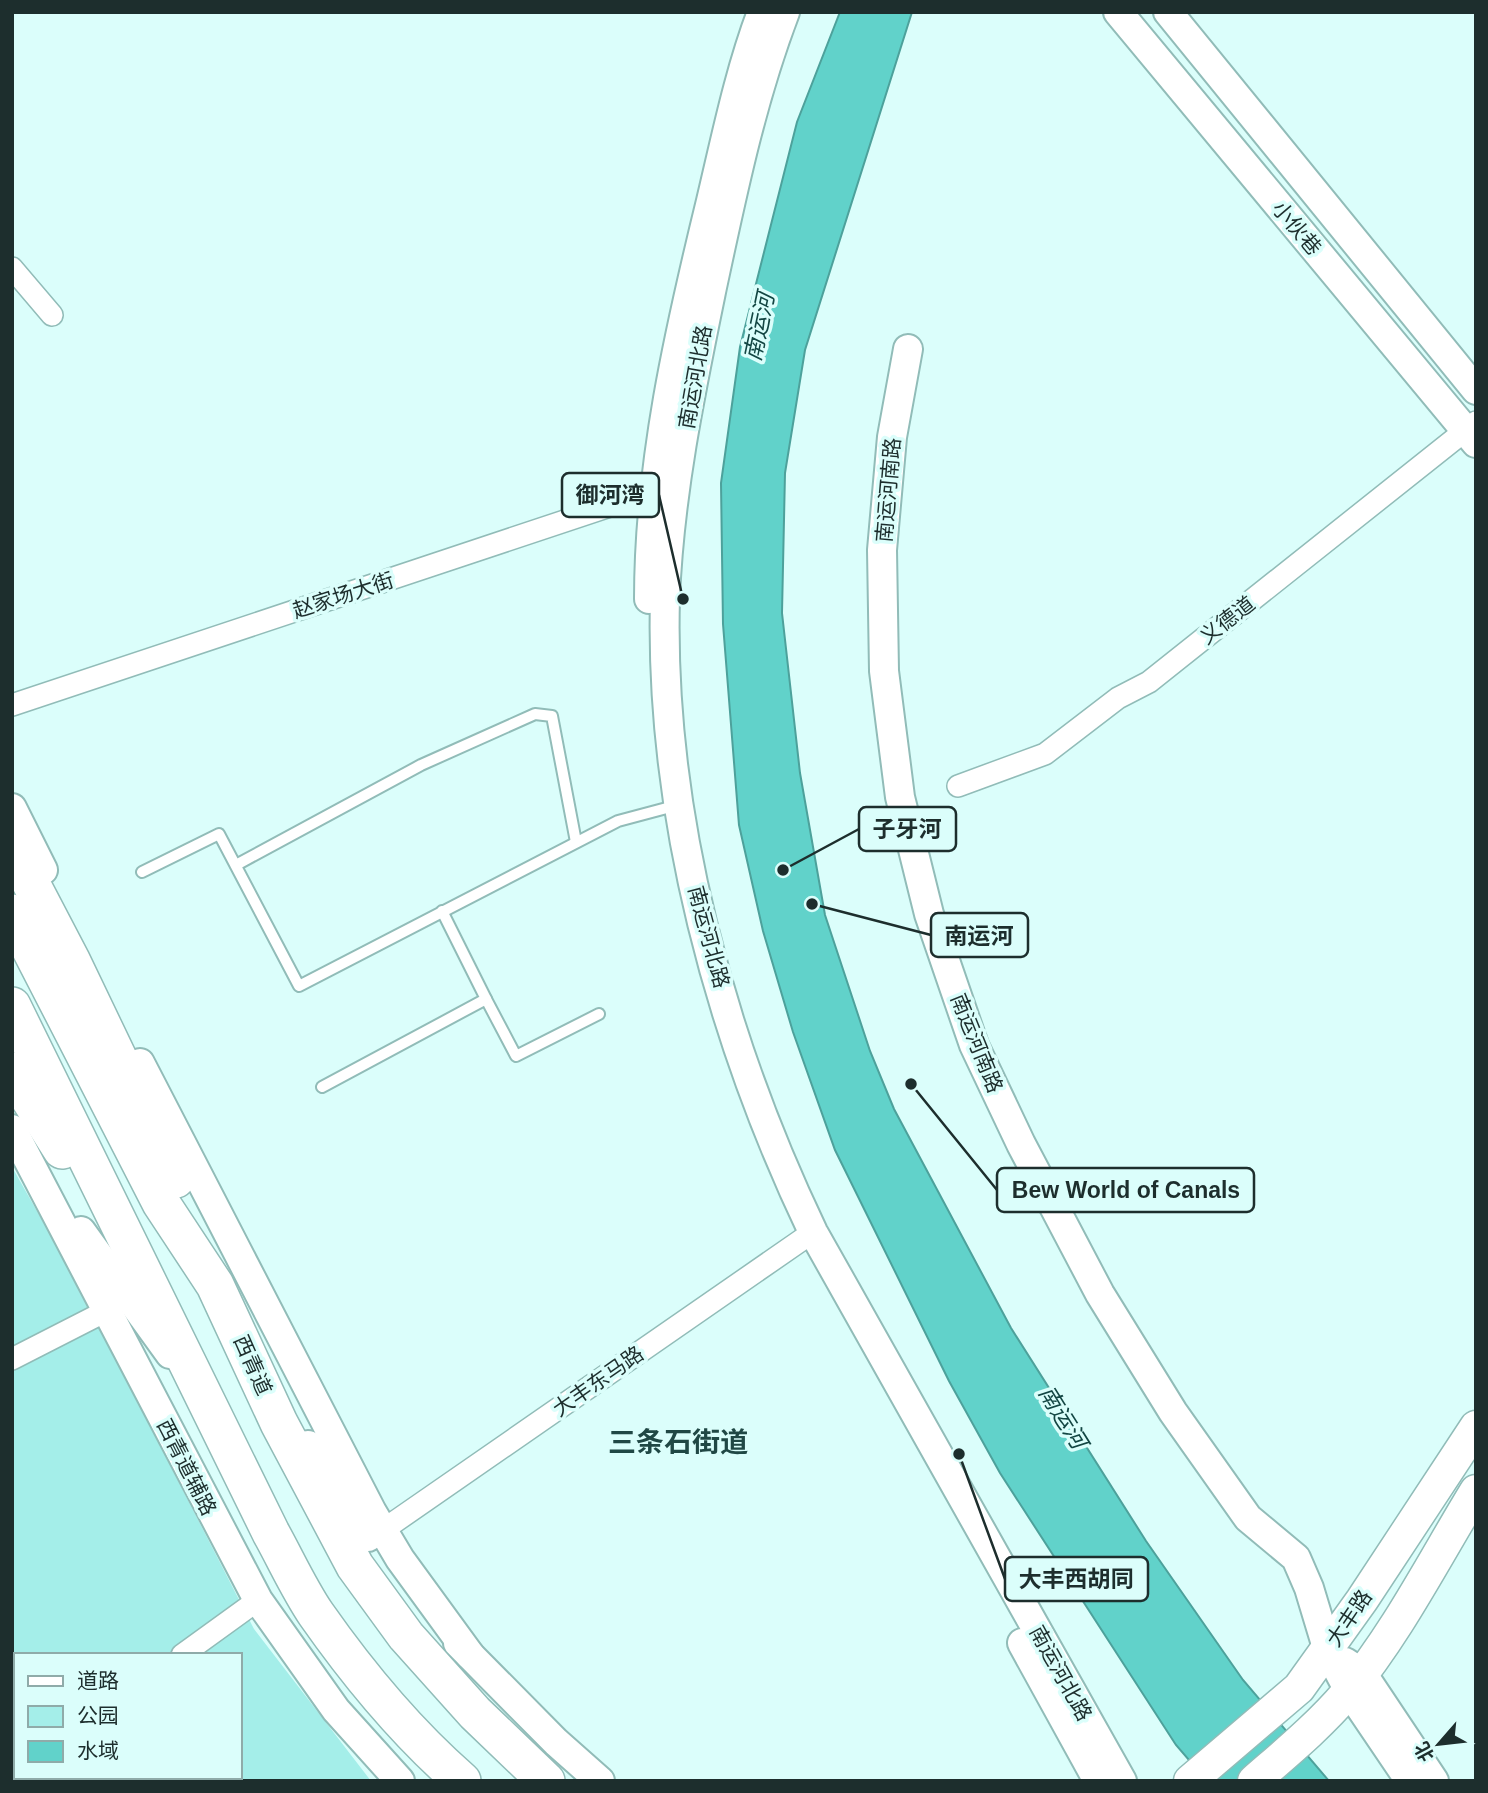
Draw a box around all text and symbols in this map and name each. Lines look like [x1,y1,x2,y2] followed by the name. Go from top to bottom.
[1268,196,1326,260] street label: 小伙巷
[739,287,780,363] water label: 南运河
[675,323,715,431] street label: 南运河北路
[872,437,904,543] street label: 南运河南路
[562,473,659,517] callout: 御河湾
[576,482,645,508] text: 御河湾
[290,568,396,622] street label: 赵家场大街
[1195,592,1259,648] street label: 义德道
[859,807,956,851] callout: 子牙河
[873,816,942,842] text: 子牙河
[684,883,734,991] street label: 南运河北路
[931,913,1028,957] callout: 南运河
[945,923,1014,949] text: 南运河
[947,990,1007,1096] street label: 南运河南路
[997,1168,1254,1212] callout: Bew World of Canals
[1012,1177,1240,1203] text: Bew World of Canals
[230,1332,276,1398] street label: 西青道
[548,1341,648,1421] street label: 大丰东马路
[1034,1381,1094,1457] water label: 南运河
[153,1415,221,1519] street label: 西青道辅路
[608,1427,748,1458] district label: 三条石街道
[1005,1557,1148,1601] callout: 大丰西胡同
[1019,1566,1134,1592] text: 大丰西胡同
[1322,1585,1376,1651] street label: 大丰路
[1025,1622,1097,1724] street label: 南运河北路
[14,1653,242,1779] legend
[77,1669,119,1692] text: 道路
[77,1704,119,1727] text: 公园
[1404,1709,1474,1779] north arrow
[1411,1738,1438,1765] text: 北
[77,1739,119,1762] text: 水域

